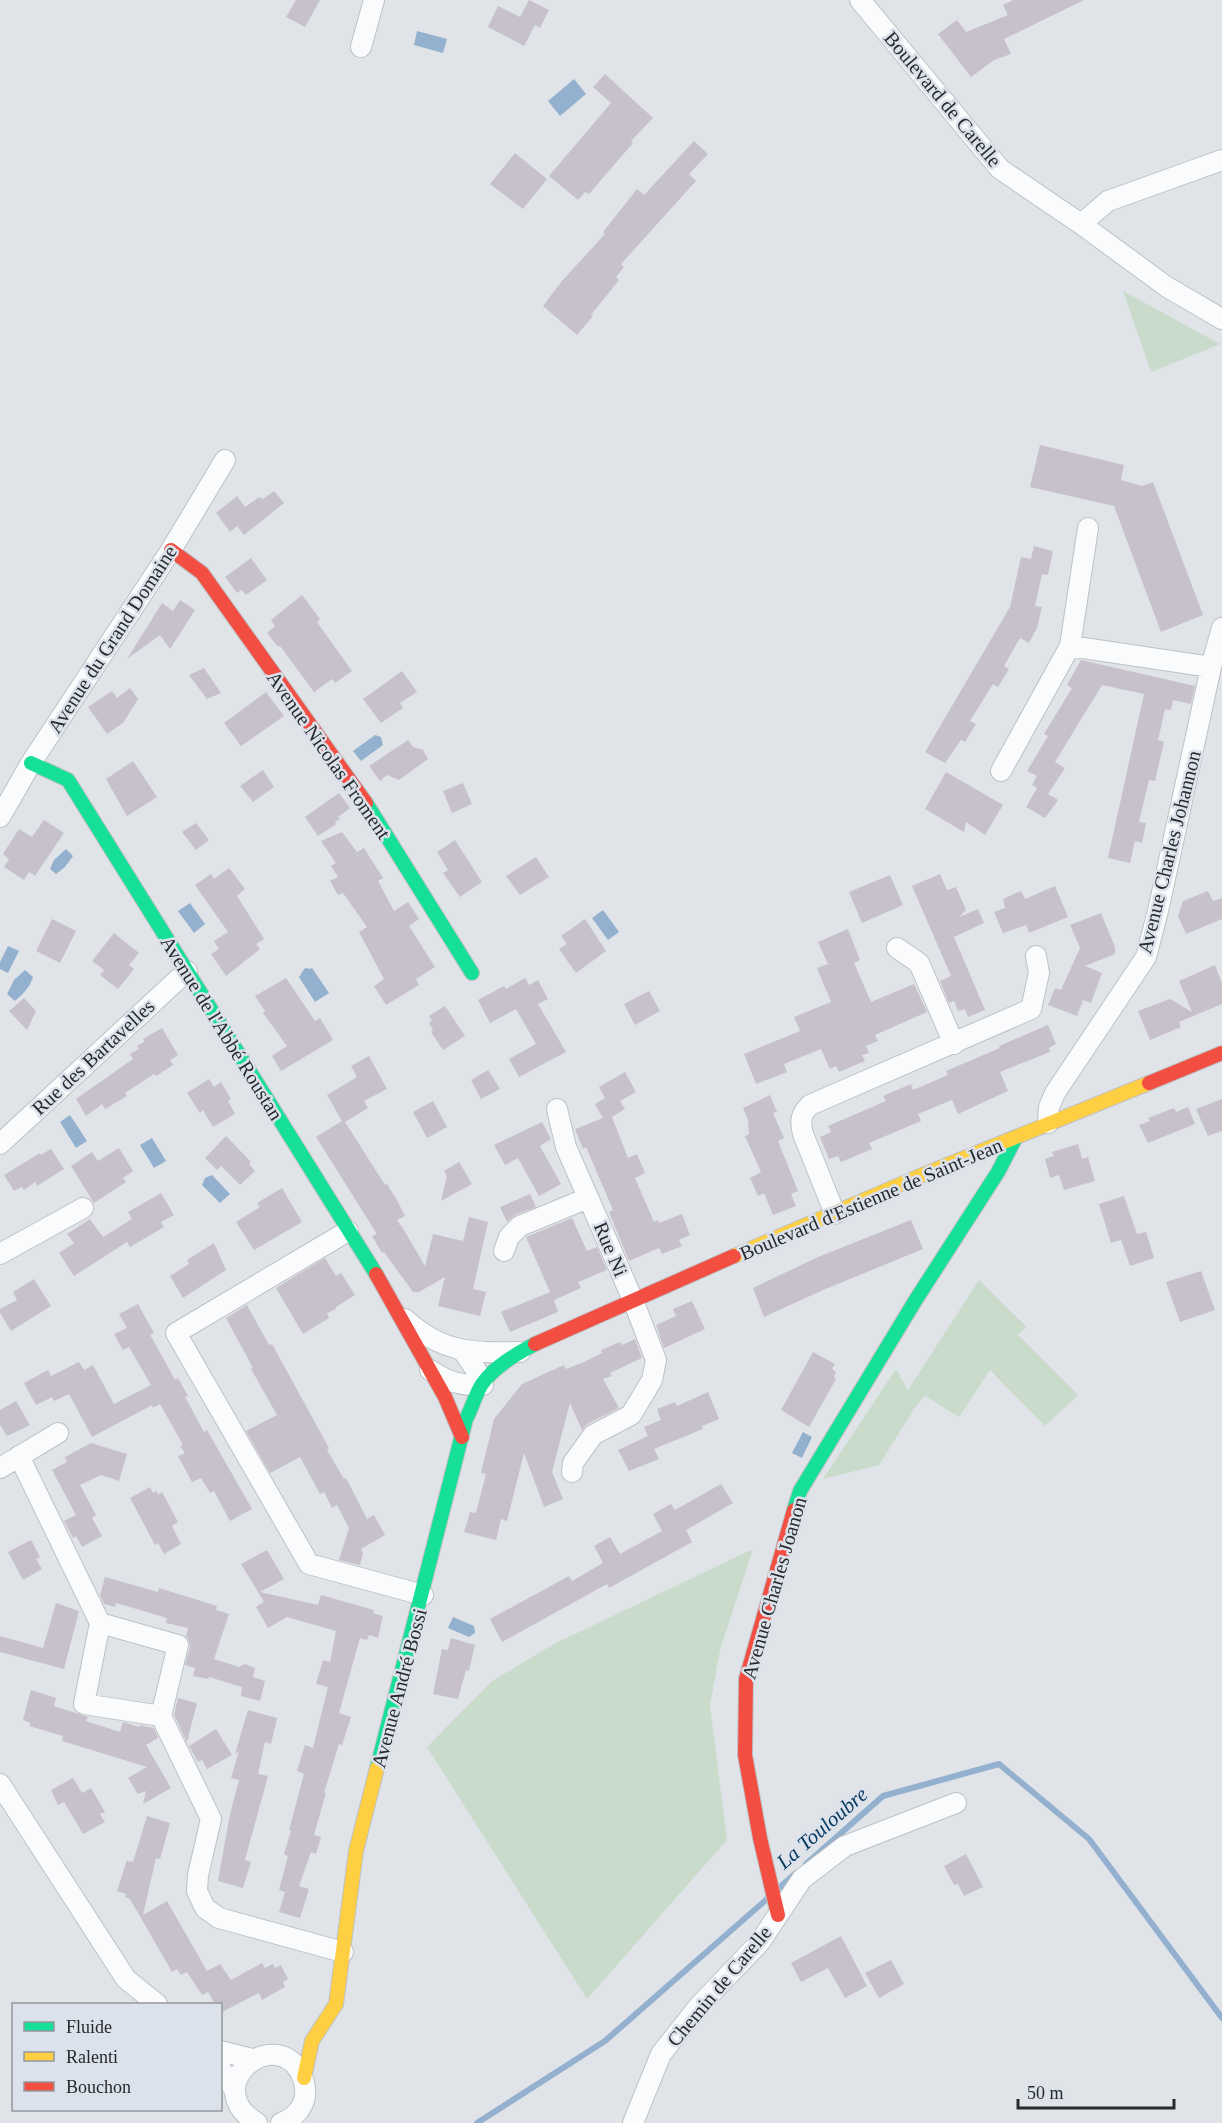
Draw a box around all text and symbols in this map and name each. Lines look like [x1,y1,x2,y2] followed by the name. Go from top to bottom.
[880,27,1006,171] street label: Boulevard de Carelle
[43,541,181,737] street label: Avenue du Grand Domaine
[263,667,395,843] street label: Avenue Nicolas Froment
[1133,748,1205,956] street label: Avenue Charles Johannon
[156,932,288,1124] street label: Avenue de l'Abbé Roustan
[27,995,159,1119] street label: Rue des Bartavelles
[736,1134,1006,1264] street label: Boulevard d'Estienne de Saint-Jean
[590,1218,632,1280] street label: Rue Ni
[737,1494,811,1682] street label: Avenue Charles Joanon
[367,1605,431,1770] street label: Avenue André Bossi
[771,1782,872,1875] water label: La Touloubre
[662,1921,776,2051] street label: Chemin de Carelle
[12,2003,222,2111] legend
[66,2017,112,2037] text: Fluide
[66,2047,118,2067] text: Ralenti
[1018,2072,1174,2110] scale bar
[66,2077,131,2097] text: Bouchon
[1027,2083,1064,2103] text: 50 m

